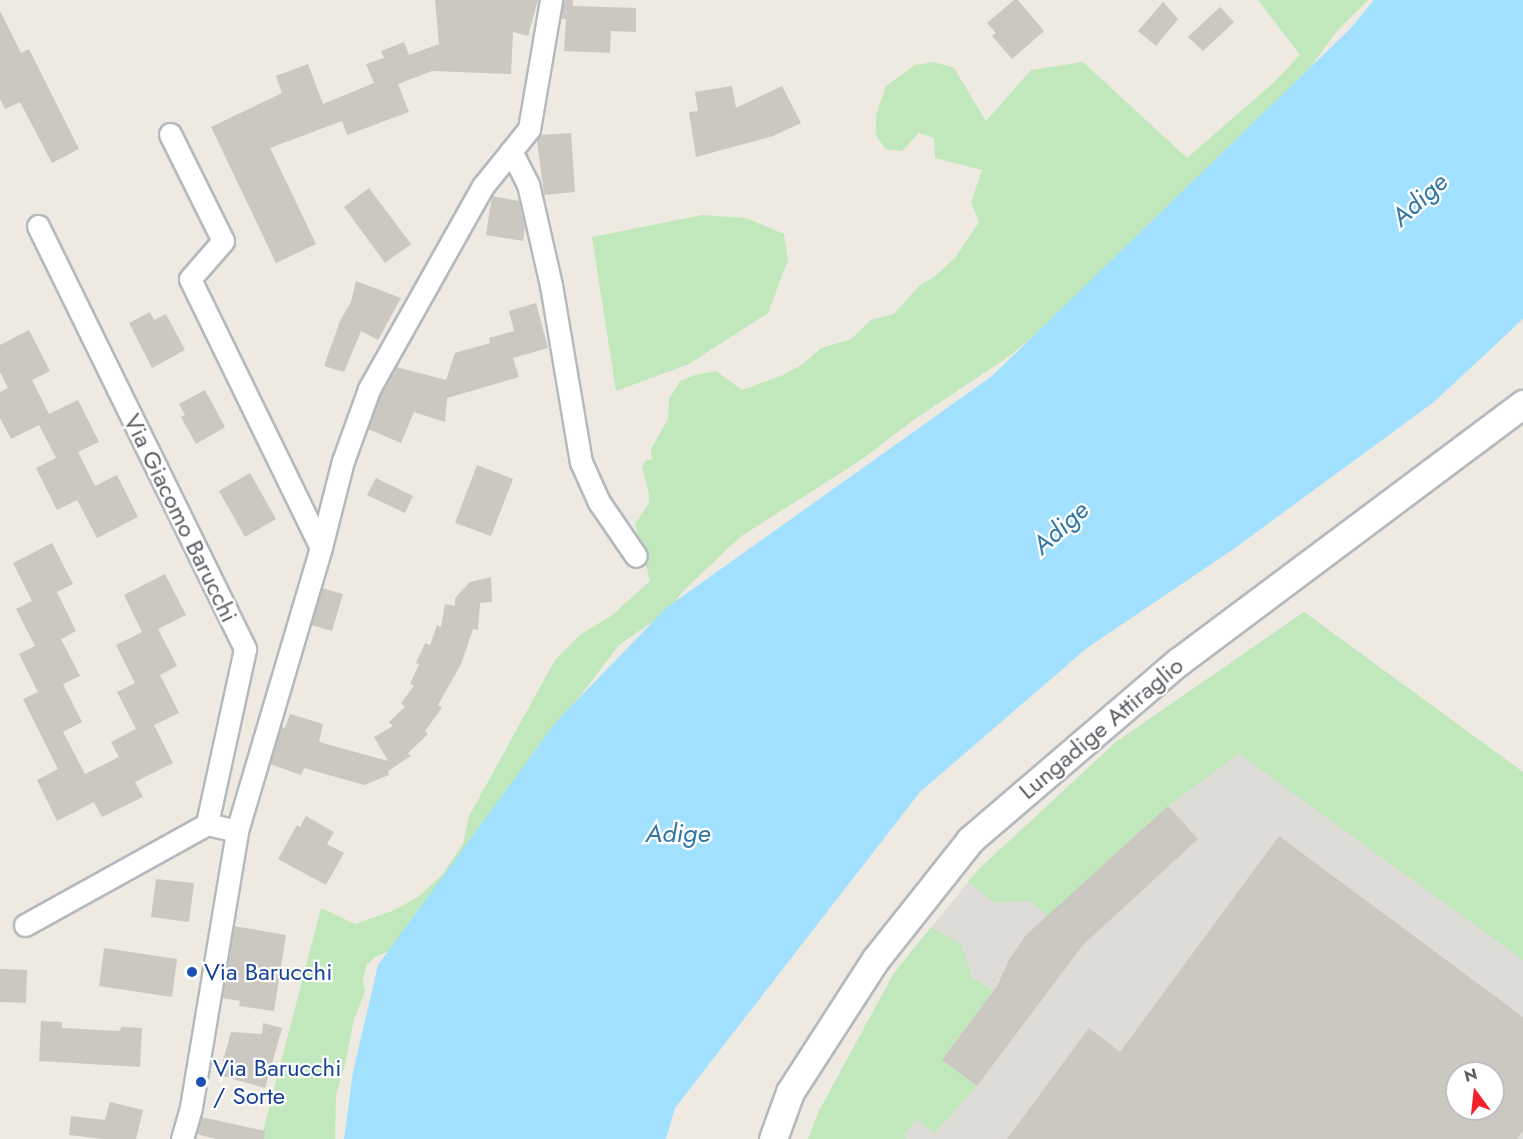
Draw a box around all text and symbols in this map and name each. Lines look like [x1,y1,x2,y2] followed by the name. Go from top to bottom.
[1385,167,1455,233] water label: Adige
[118,409,244,627] street label: Via Giacomo Barucchi
[1026,495,1096,561] water label: Adige
[1013,651,1189,805] street label: Lungadige Attiraglio
[646,818,710,850] water label: Adige
[204,958,332,986] place label: Via Barucchi
[185,965,199,979] marker: Via Barucchi
[213,1054,341,1110] place label: Via Barucchi / Sorte
[1445,1061,1505,1121] north arrow
[1462,1062,1480,1088] text: N
[194,1075,208,1089] marker: Via Barucchi / Sorte

